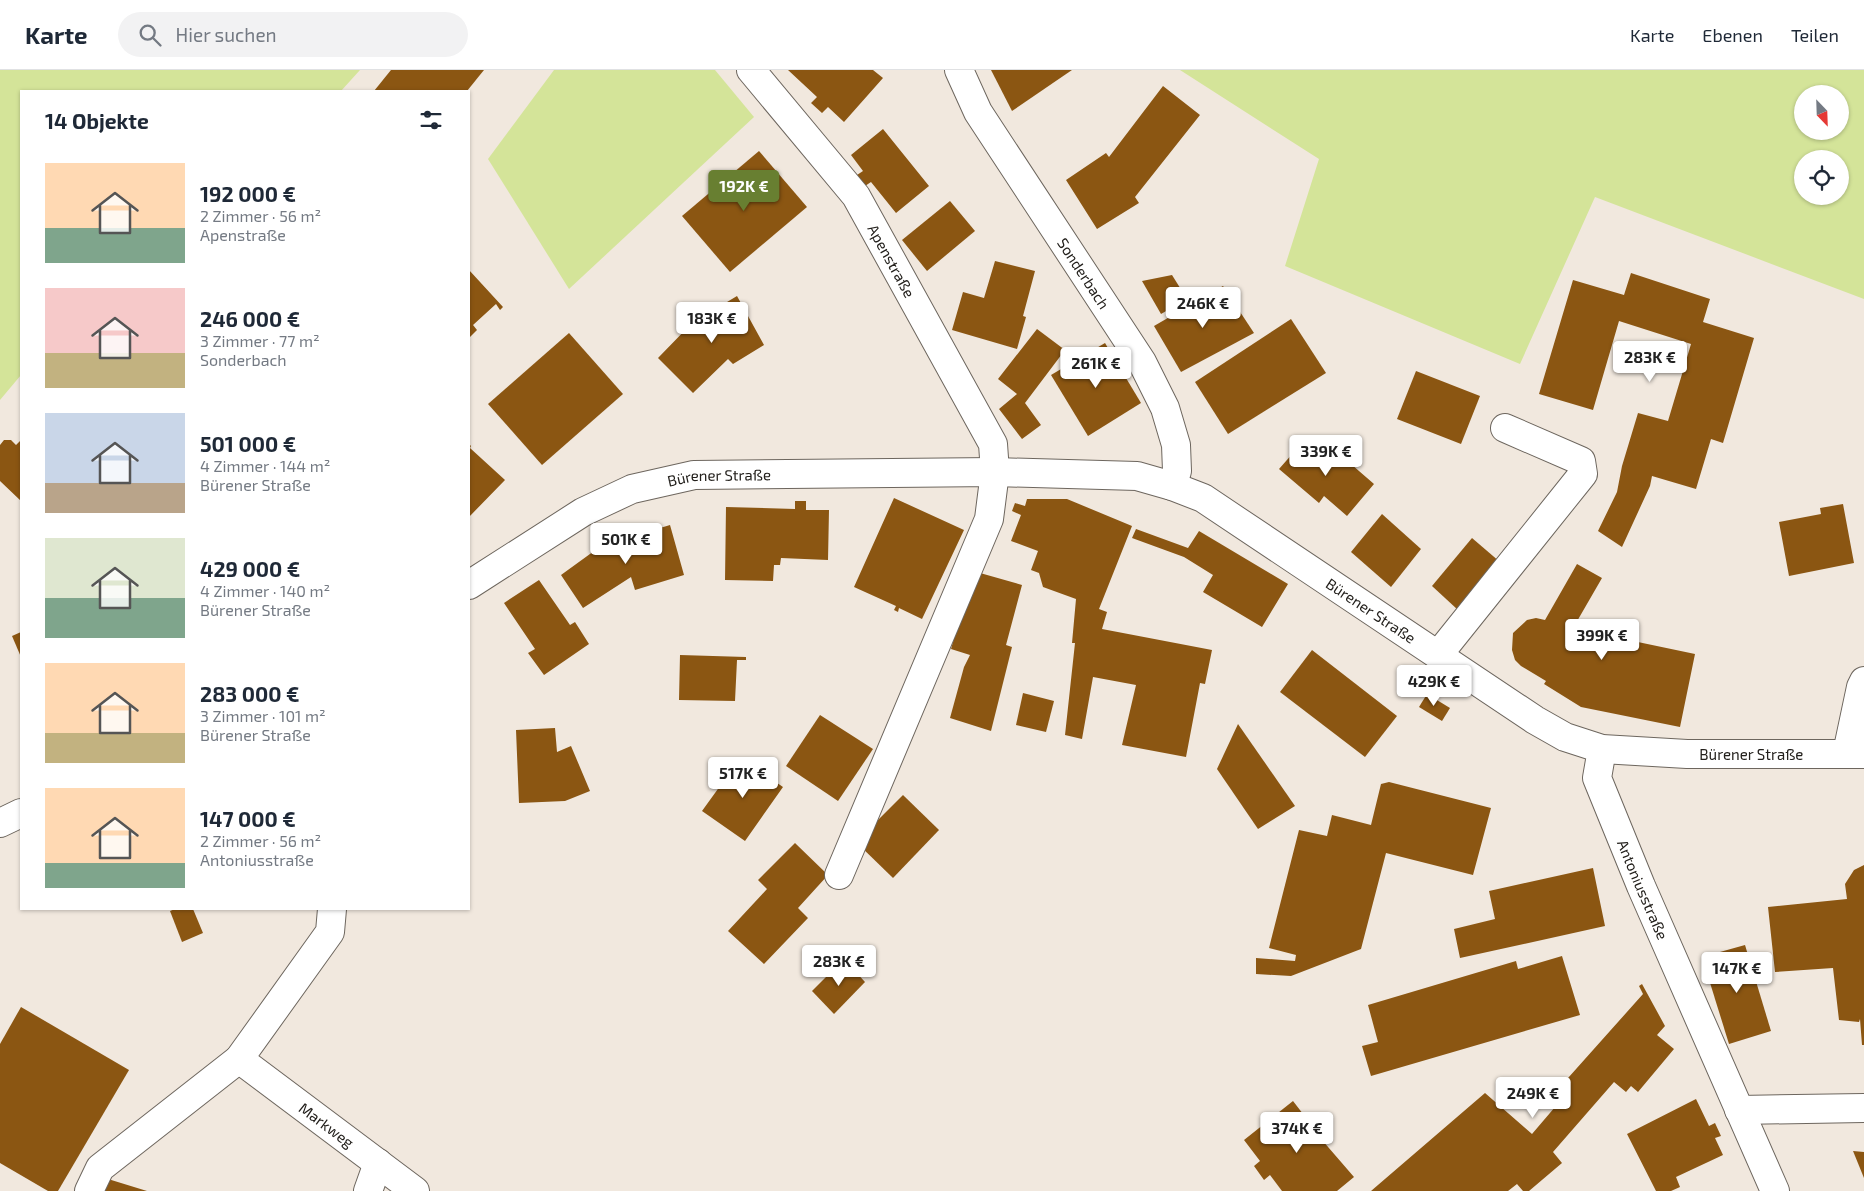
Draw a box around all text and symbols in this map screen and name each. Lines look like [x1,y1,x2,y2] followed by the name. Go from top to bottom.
[118,12,468,57] search box
[25,20,88,49] text: Karte
[136,21,164,49] icon: search
[176,23,277,46] text: Hier suchen
[1630,24,1674,46] text: Karte
[1702,24,1763,46] text: Ebenen
[1791,24,1839,46] text: Teilen
[1794,85,1849,140] north arrow
[1794,85,1849,205] map controls
[417,106,445,134] icon: filters
[45,108,149,133] text: 14 Objekte
[1794,150,1849,205] button: locate
[703,170,785,212] pin: 192K €
[719,176,769,195] text: 192K €
[200,181,296,206] text: 192 000 €
[85,183,145,243] icon: home
[200,206,321,225] text: 2 Zimmer · 56 m²
[864,221,919,300] street label: Apenstraße
[200,225,286,244] text: Apenstraße
[1054,234,1114,312] street label: Sonderbach
[1162,286,1244,329] pin: 246K €
[1177,293,1229,312] text: 246K €
[671,302,753,344] pin: 183K €
[200,306,300,331] text: 246 000 €
[85,308,145,368] icon: home
[687,308,737,327] text: 183K €
[200,331,320,350] text: 3 Zimmer · 77 m²
[1609,340,1691,383] pin: 283K €
[1055,346,1137,389] pin: 261K €
[1624,347,1676,366] text: 283K €
[200,350,287,369] text: Sonderbach
[1071,353,1121,372] text: 261K €
[200,431,296,456] text: 501 000 €
[85,433,145,493] icon: home
[1285,434,1367,477] pin: 339K €
[1300,441,1352,460] text: 339K €
[200,456,330,475] text: 4 Zimmer · 144 m²
[666,465,771,490] street label: Bürener Straße
[200,475,311,494] text: Bürener Straße
[585,522,667,565] pin: 501K €
[601,529,651,548] text: 501K €
[200,556,300,581] text: 429 000 €
[85,558,145,618] icon: home
[1323,574,1419,647] street label: Bürener Straße
[200,581,330,600] text: 4 Zimmer · 140 m²
[200,600,311,619] text: Bürener Straße
[1561,618,1643,661] pin: 399K €
[1576,625,1628,644] text: 399K €
[1393,664,1475,707] pin: 429K €
[1408,671,1460,690] text: 429K €
[200,681,300,706] text: 283 000 €
[85,683,145,743] icon: home
[200,706,326,725] text: 3 Zimmer · 101 m²
[200,725,311,744] text: Bürener Straße
[1699,745,1803,763] street label: Bürener Straße
[702,756,784,799] pin: 517K €
[719,763,767,782] text: 517K €
[200,806,296,831] text: 147 000 €
[85,808,145,868] icon: home
[200,831,321,850] text: 2 Zimmer · 56 m²
[1614,837,1672,942] street label: Antoniusstraße
[200,850,314,869] text: Antoniusstraße
[798,944,880,987] pin: 283K €
[813,951,865,970] text: 283K €
[1696,952,1778,994] pin: 147K €
[1712,958,1762,977] text: 147K €
[1492,1076,1574,1119] pin: 249K €
[1507,1083,1559,1102] text: 249K €
[296,1098,358,1152] street label: Markweg
[1256,1112,1338,1154] pin: 374K €
[1271,1118,1323,1137] text: 374K €

